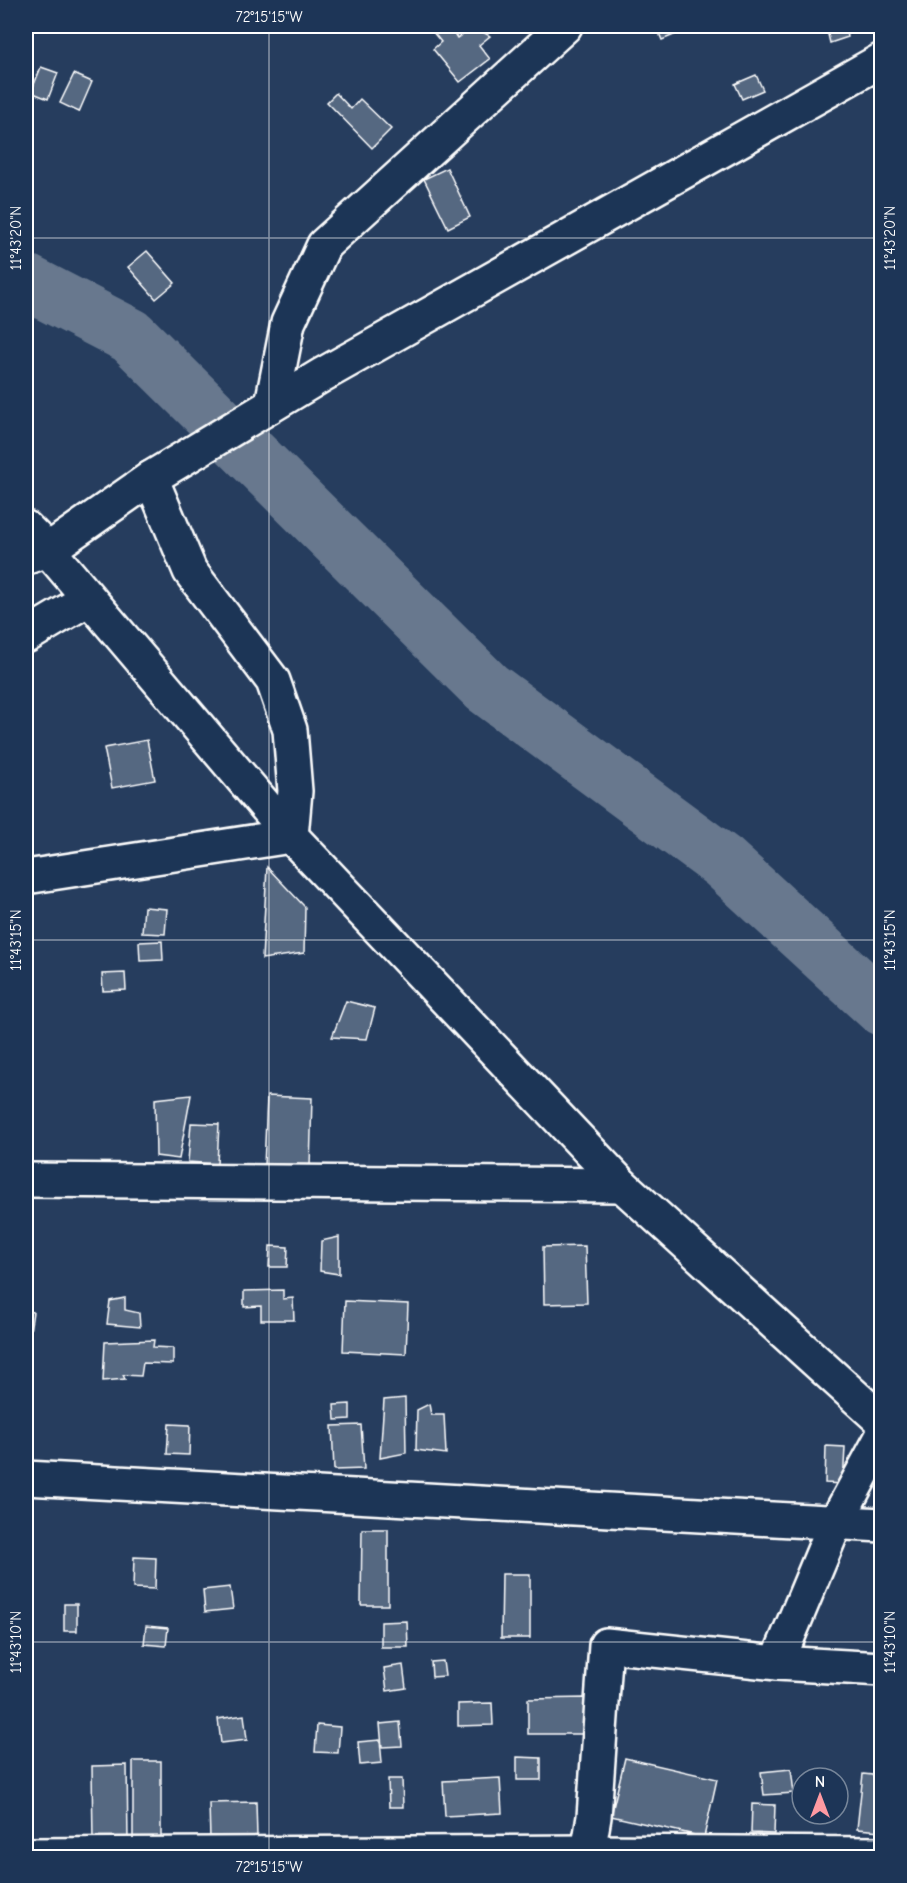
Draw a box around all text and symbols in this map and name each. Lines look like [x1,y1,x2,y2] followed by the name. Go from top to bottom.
[236,8,302,26] text: 72°15'15"W
[7,206,25,270] text: 11°43'20"N
[881,206,899,270] text: 11°43'20"N
[7,909,25,971] text: 11°43'15"N
[881,909,899,971] text: 11°43'15"N
[7,1611,25,1673] text: 11°43'10"N
[881,1611,899,1673] text: 11°43'10"N
[790,1766,850,1826] north arrow
[815,1773,825,1791] text: N
[236,1858,302,1876] text: 72°15'15"W

